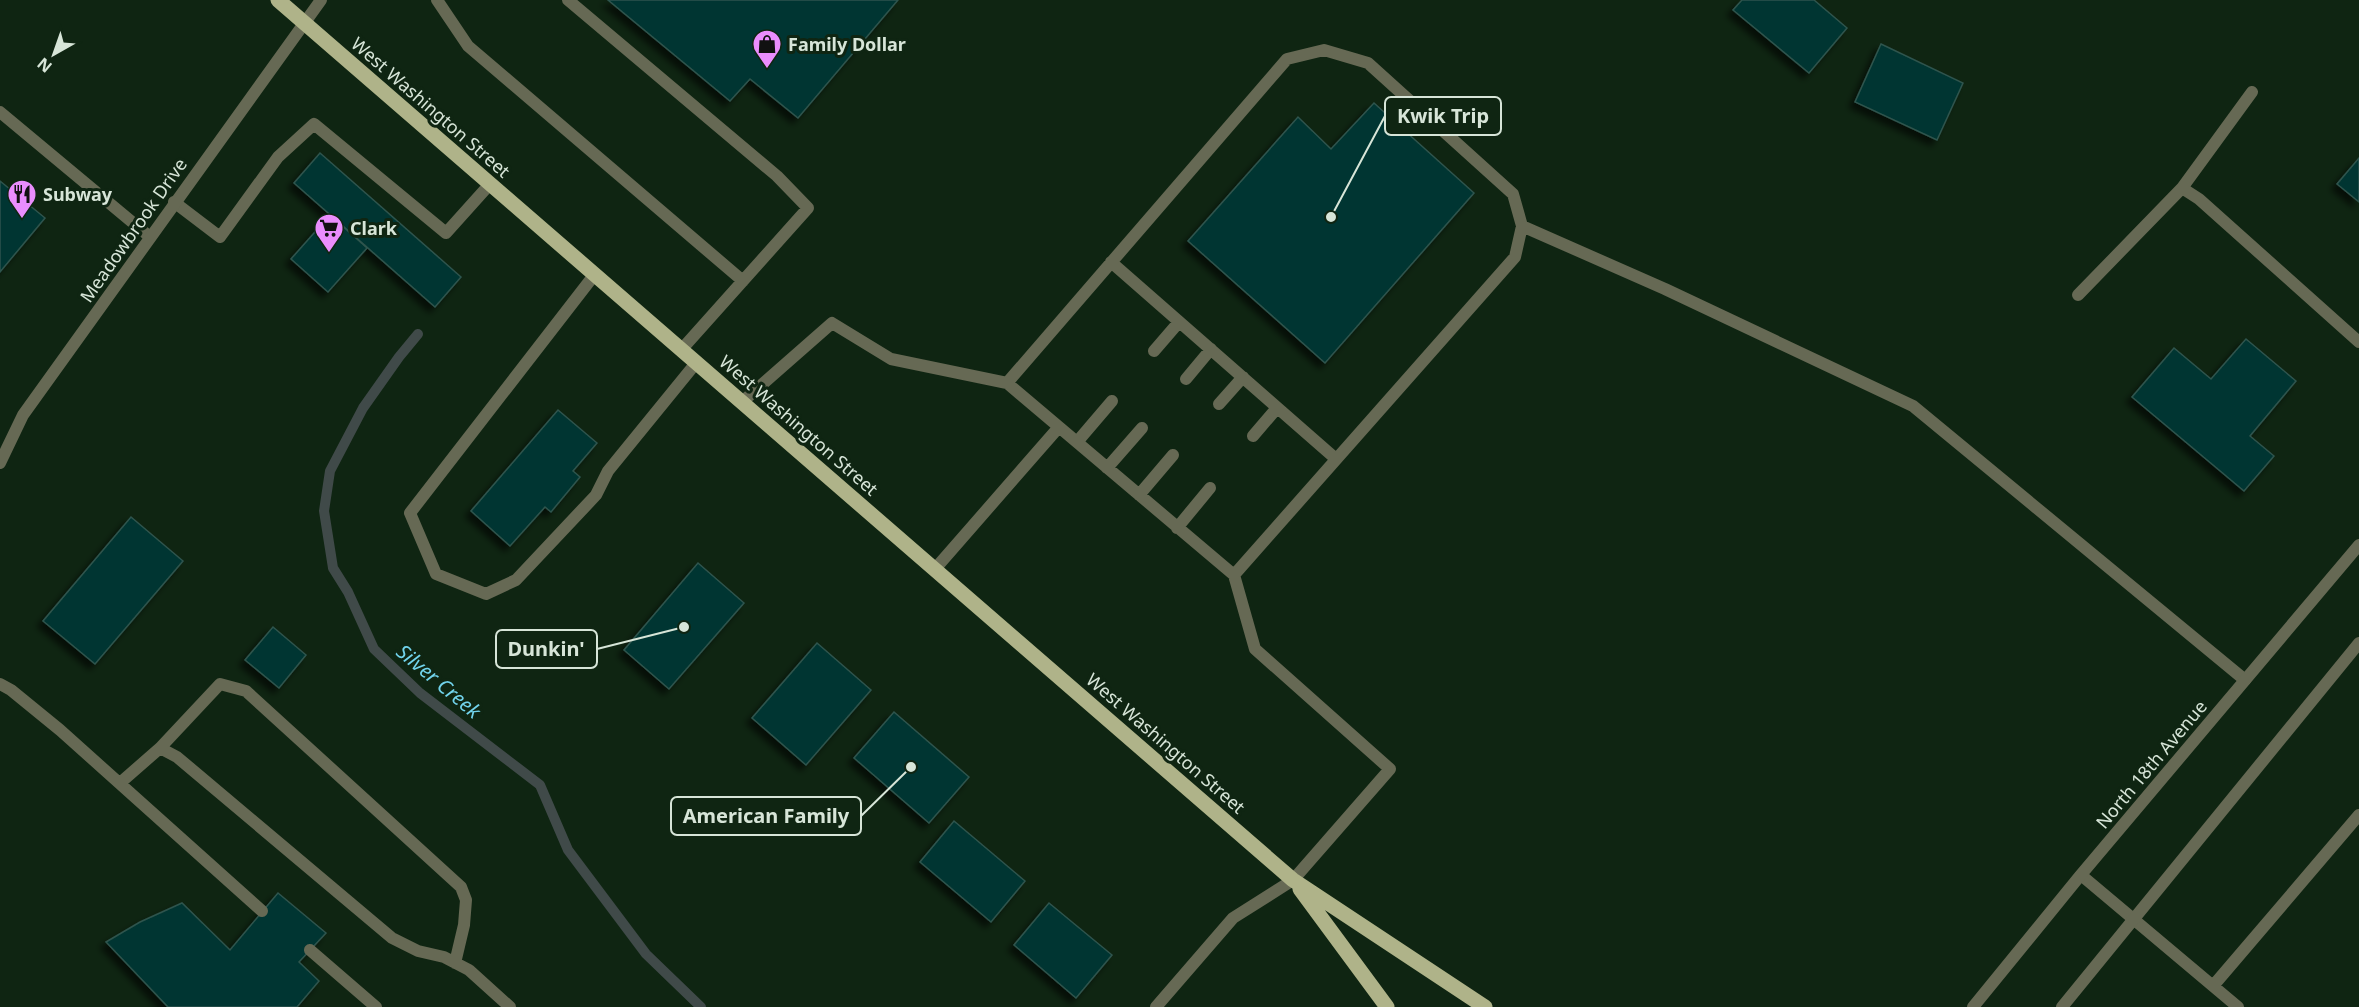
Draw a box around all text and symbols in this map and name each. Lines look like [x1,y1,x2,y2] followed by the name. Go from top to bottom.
[24,24,84,84] north arrow
[751,28,783,70] shop icon: Family Dollar
[347,31,516,183] street label: West Washington Street
[788,32,906,56] place label: Family Dollar
[32,53,56,78] text: N
[1385,97,1501,135] callout: Kwik Trip
[1397,102,1489,129] text: Kwik Trip
[74,153,192,307] street label: Meadowbrook Drive
[6,178,38,220] restaurant icon: Subway
[43,182,113,206] place label: Subway
[313,212,345,254] supermarket icon: Clark
[350,216,398,240] place label: Clark
[715,349,884,501] street label: West Washington Street
[496,630,597,668] callout: Dunkin'
[507,635,585,662] text: Dunkin'
[391,638,488,725] water label: Silver Creek
[1082,667,1251,819] street label: West Washington Street
[2090,695,2212,833] street label: North 18th Avenue
[671,797,861,835] callout: American Family
[683,802,850,829] text: American Family

